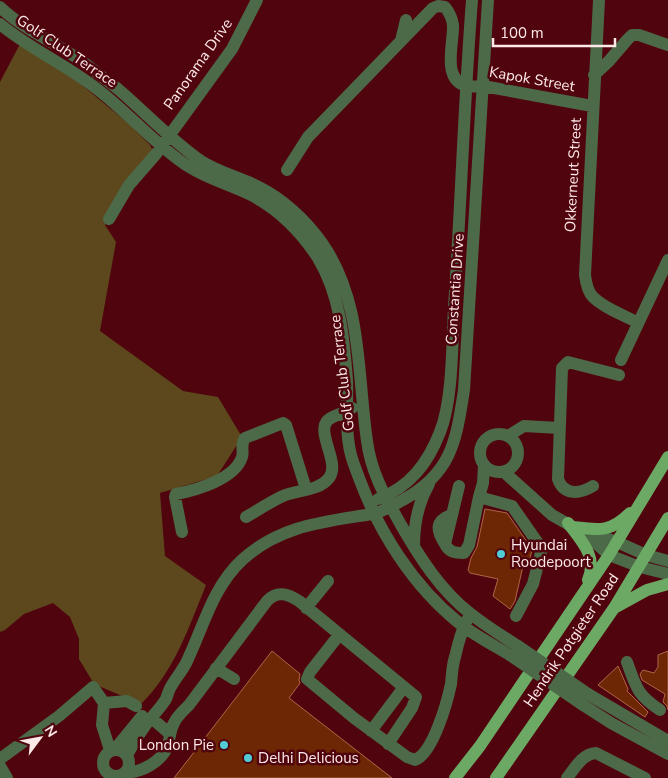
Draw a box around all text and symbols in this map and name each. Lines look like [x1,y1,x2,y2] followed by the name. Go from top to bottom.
[13,10,121,92] street label: Golf Club Terrace
[159,14,237,114] street label: Panorama Drive
[493,15,616,47] scale bar
[500,23,544,43] text: 100 m
[488,62,577,97] street label: Kapok Street
[560,117,586,233] street label: Okkerneut Street
[441,233,469,345] street label: Constantia Drive
[325,314,359,432] street label: Golf Club Terrace
[511,535,591,572] place label: Hyundai Roodepoort
[495,548,507,560] marker: Hyundai Roodepoort
[519,569,623,711] street label: Hendrik Potgieter Road
[15,713,65,763] north arrow
[40,722,61,741] text: N
[139,735,214,755] place label: London Pie
[218,739,230,751] marker: London Pie
[258,748,359,768] place label: Delhi Delicious
[242,752,254,764] marker: Delhi Delicious

